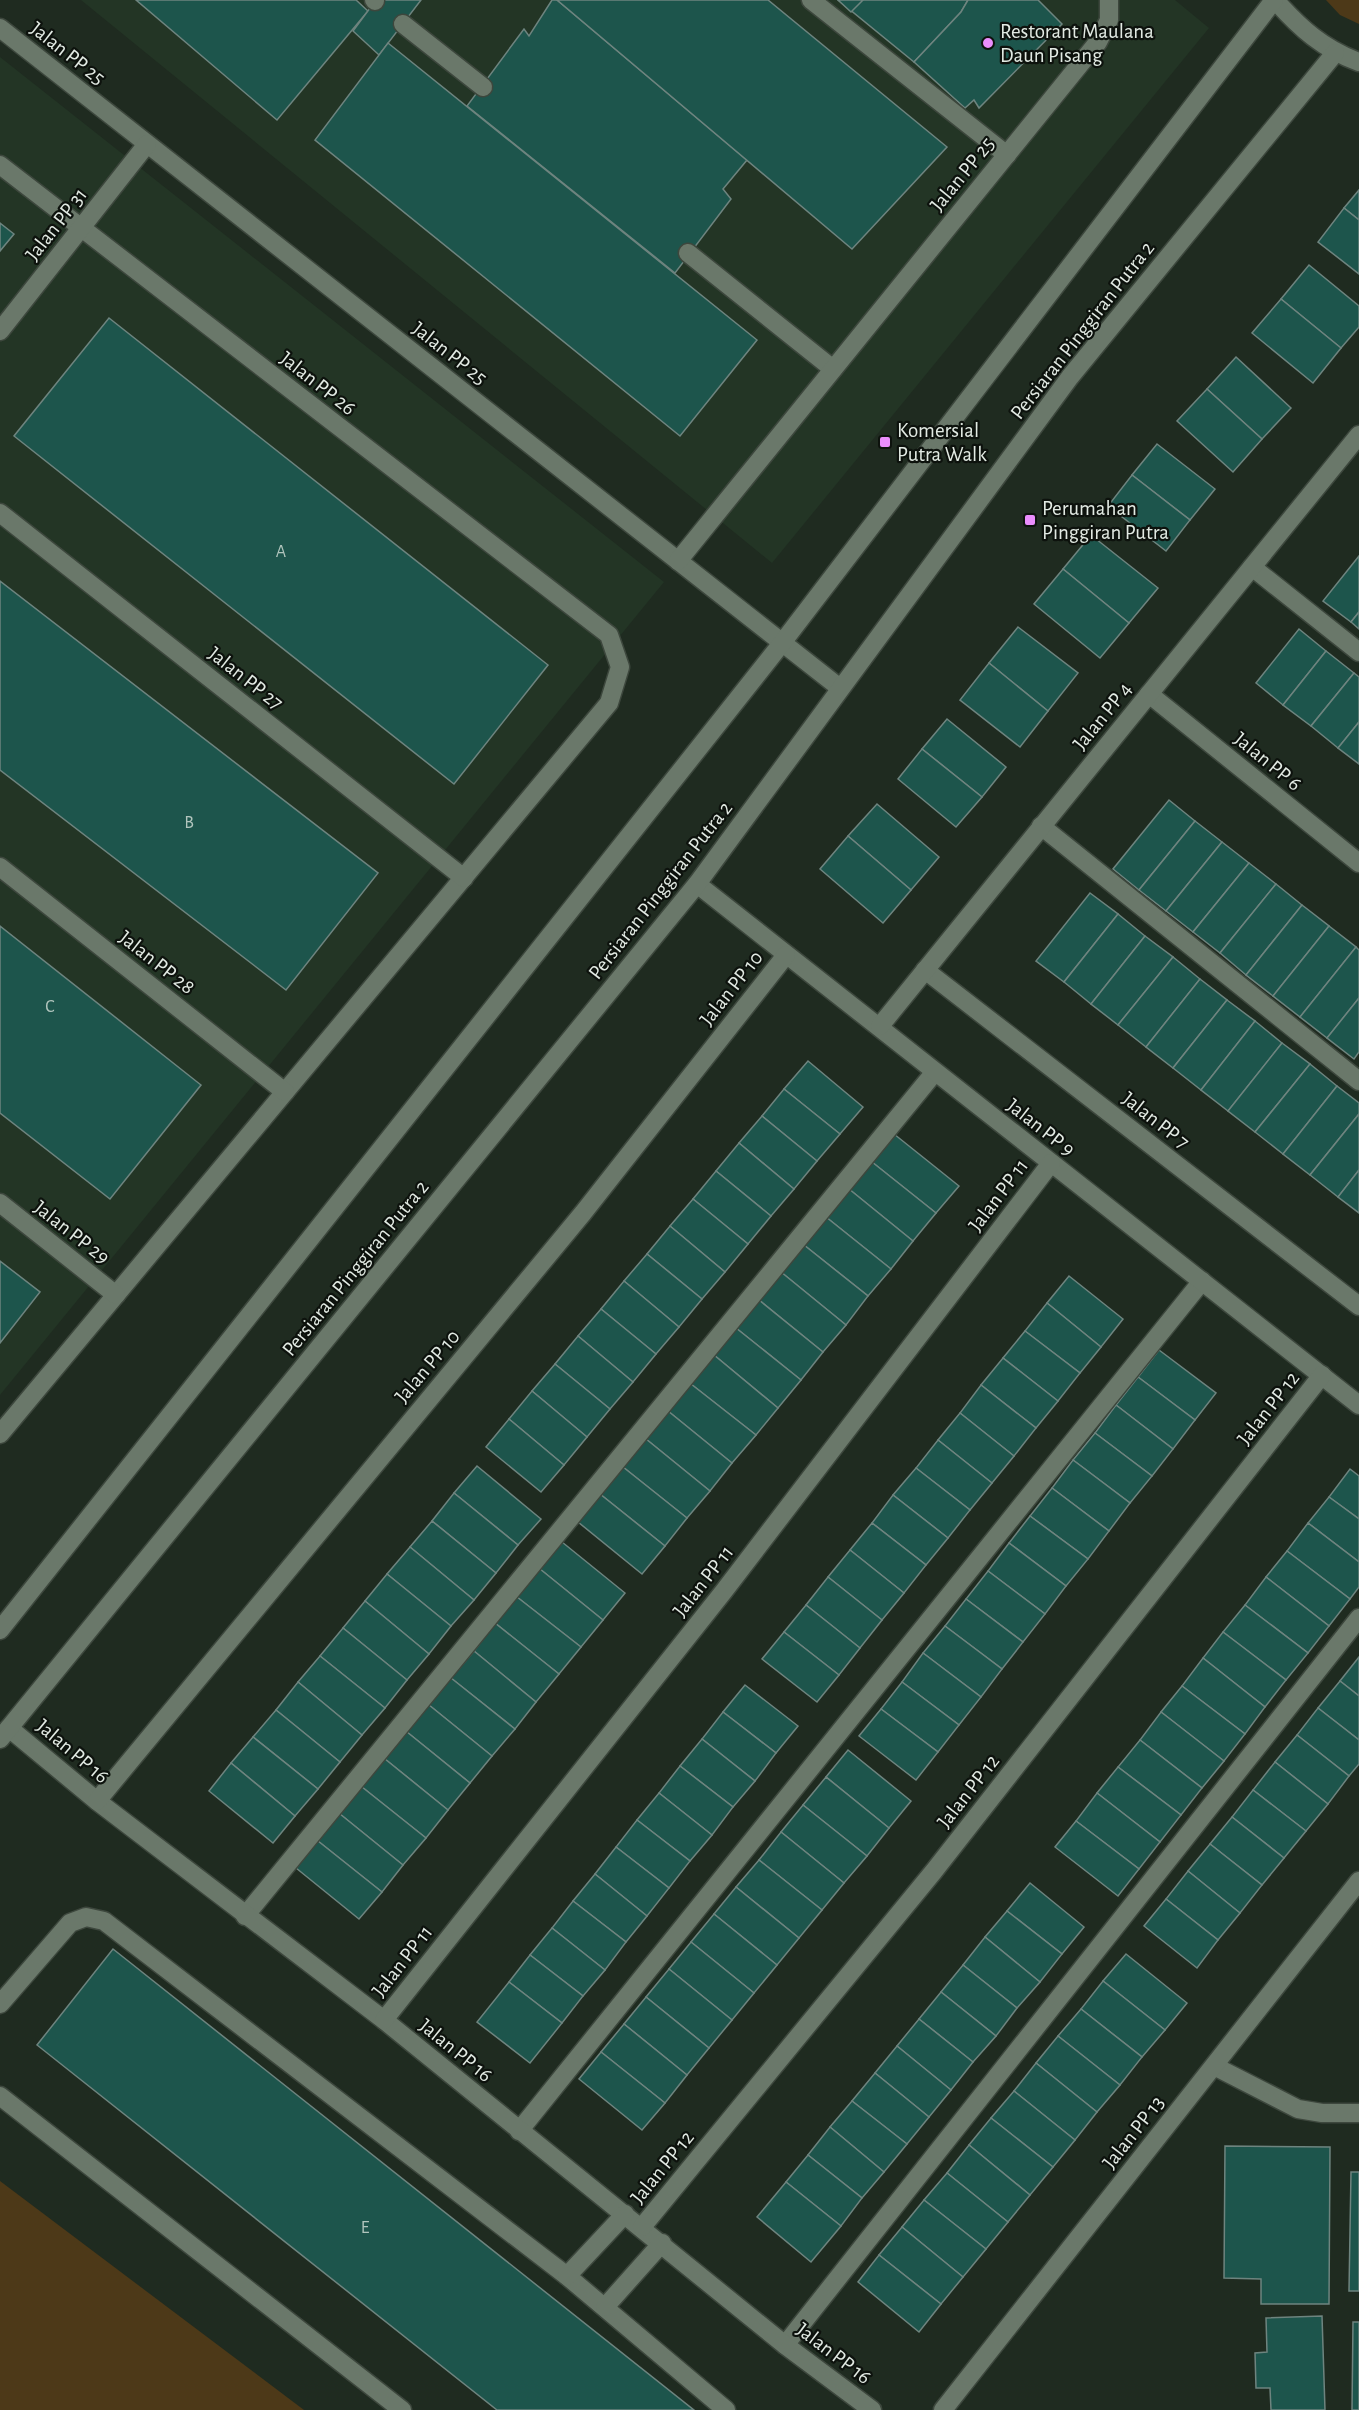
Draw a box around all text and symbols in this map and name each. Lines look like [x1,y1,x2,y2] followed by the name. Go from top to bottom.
[26,18,109,89] street label: Jalan PP 25
[1000,21,1154,66] place label: Restorant Maulana Daun Pisang
[981,36,995,50] marker: Restorant Maulana Daun Pisang
[926,133,998,215] street label: Jalan PP 25
[22,184,91,265] street label: Jalan PP 31
[1007,237,1158,423] street label: Persiaran Pinggiran Putra 2
[408,318,491,389] street label: Jalan PP 25
[276,348,359,419] street label: Jalan PP 26
[897,420,987,465] place label: Komersial Putra Walk
[878,435,892,449] marker: Komersial Putra Walk
[1042,498,1169,543] place label: Perumahan Pinggiran Putra
[1023,513,1037,527] marker: Perumahan Pinggiran Putra
[276,543,287,561] house number: A
[204,643,287,714] street label: Jalan PP 27
[1069,679,1136,754] street label: Jalan PP 4
[1230,728,1305,795] street label: Jalan PP 6
[585,797,736,983] street label: Persiaran Pinggiran Putra 2
[184,814,194,832] house number: B
[115,927,198,998] street label: Jalan PP 28
[696,947,767,1030] street label: Jalan PP 10
[45,998,55,1016] house number: C
[1118,1088,1193,1153] street label: Jalan PP 7
[1003,1095,1079,1160] street label: Jalan PP 9
[965,1155,1032,1235] street label: Jalan PP 11
[278,1177,433,1360] street label: Persiaran Pinggiran Putra 2
[30,1197,113,1268] street label: Jalan PP 29
[391,1326,464,1407] street label: Jalan PP 10
[1233,1368,1303,1449] street label: Jalan PP 12
[669,1542,738,1621] street label: Jalan PP 11
[33,1715,113,1787] street label: Jalan PP 16
[933,1751,1003,1832] street label: Jalan PP 12
[368,1922,437,2001] street label: Jalan PP 11
[415,2015,496,2086] street label: Jalan PP 16
[1099,2092,1168,2173] street label: Jalan PP 13
[627,2127,698,2208] street label: Jalan PP 12
[361,2219,370,2237] house number: E
[793,2319,875,2388] street label: Jalan PP 16

